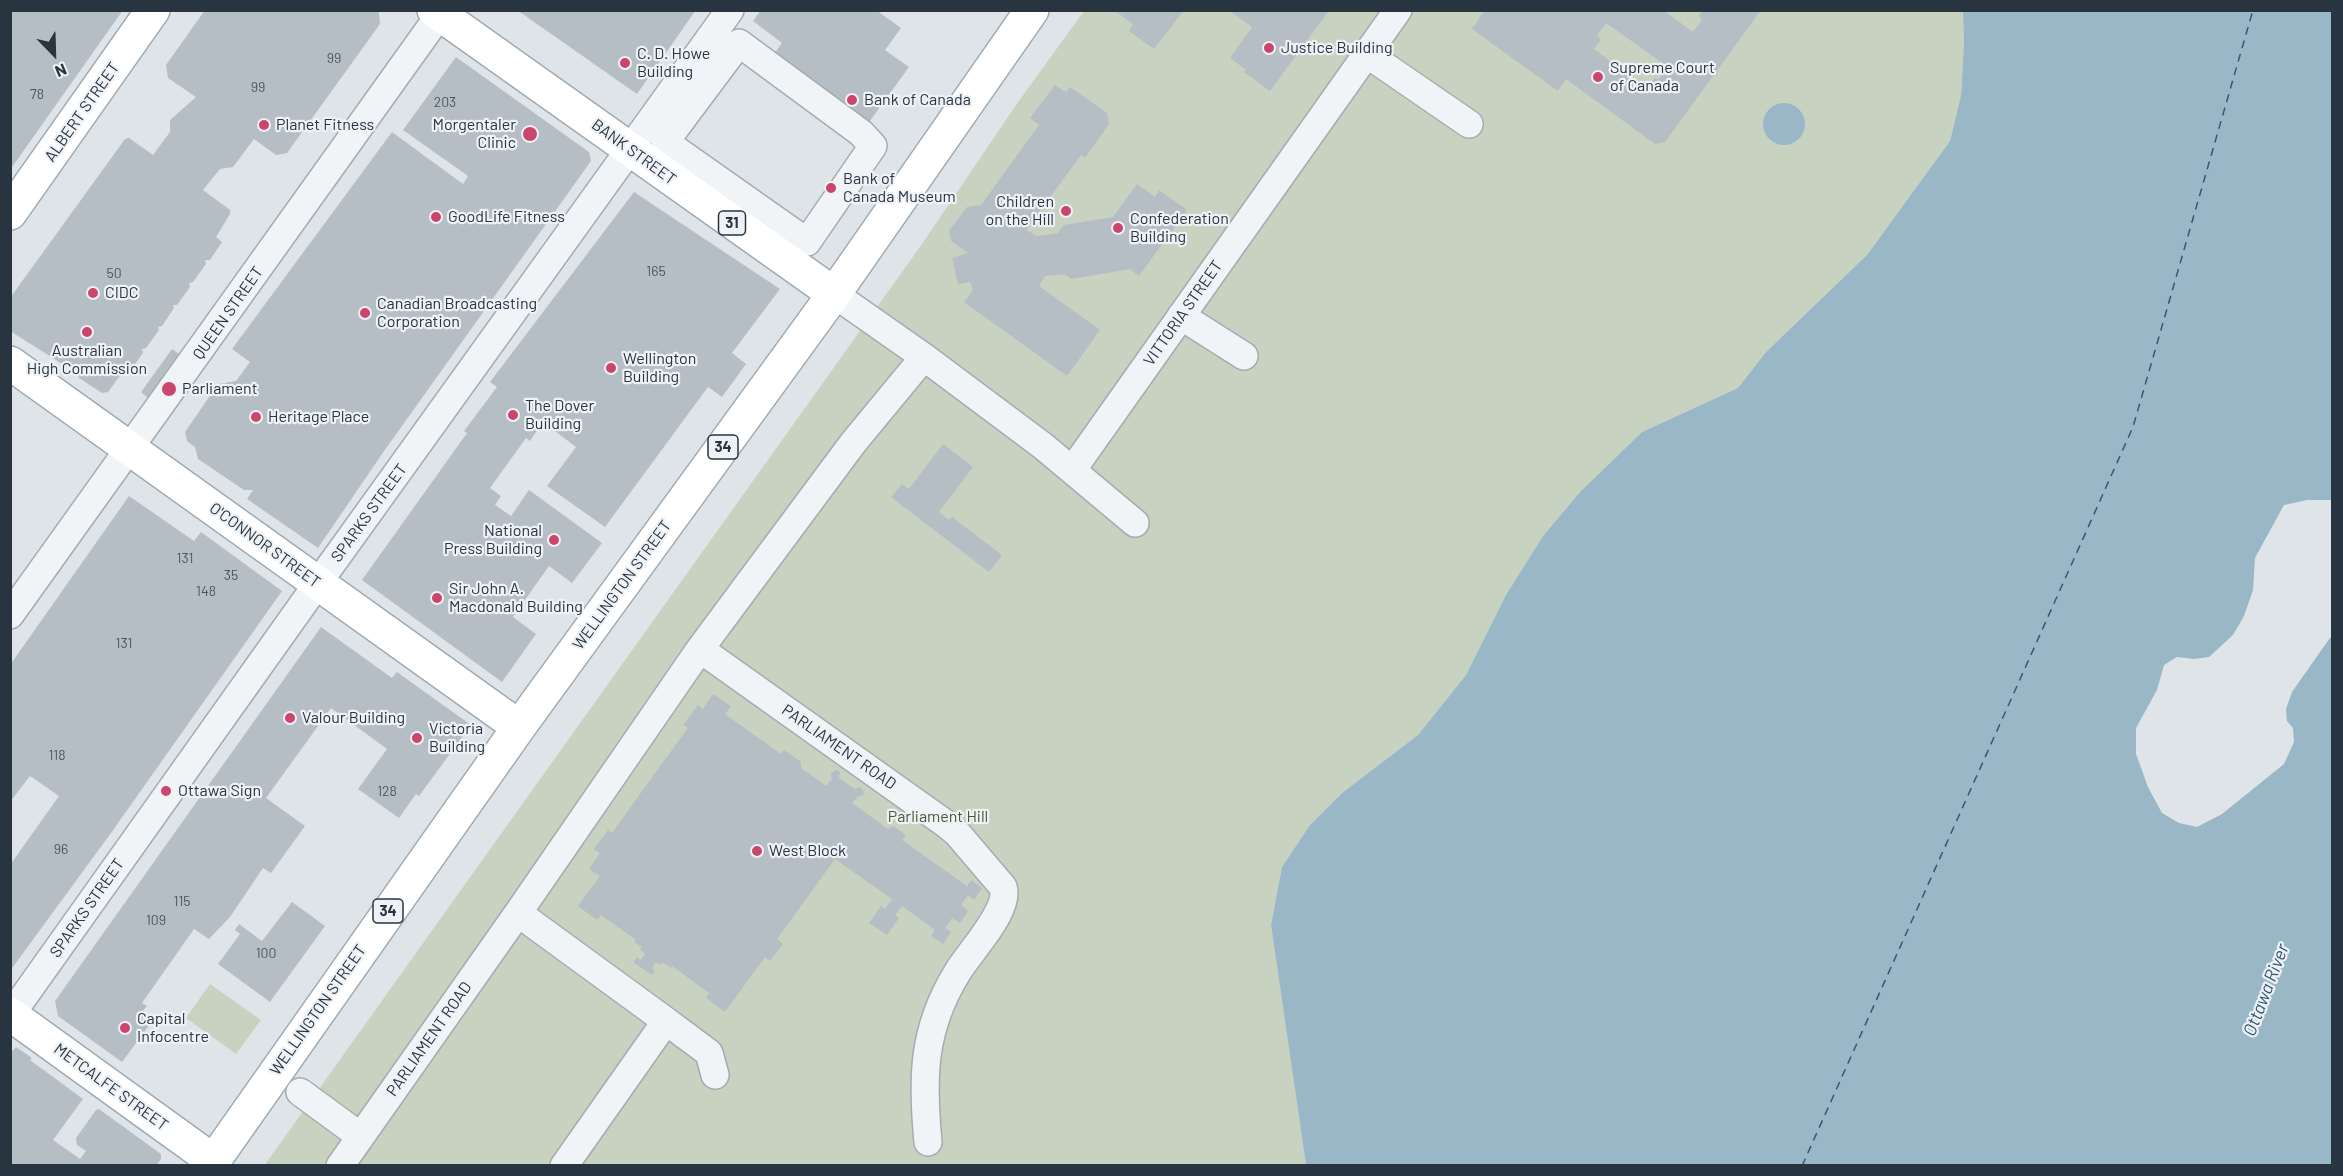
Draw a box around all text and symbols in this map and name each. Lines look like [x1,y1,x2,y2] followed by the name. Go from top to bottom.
[24,24,84,84] north arrow
[1281,38,1393,58] place label: Justice Building
[1262,41,1276,55] marker: Justice Building
[637,44,710,82] place label: C. D. Howe Building
[327,50,341,66] house number: 99
[618,56,632,70] marker: C. D. Howe Building
[1610,58,1715,96] place label: Supreme Court of Canada
[41,59,123,165] street label: ALBERT STREET
[53,60,70,82] text: N
[1591,70,1605,84] marker: Supreme Court of Canada
[251,79,265,95] house number: 99
[30,86,44,102] house number: 78
[864,90,971,110] place label: Bank of Canada
[845,93,859,107] marker: Bank of Canada
[434,94,456,110] house number: 203
[276,115,374,135] place label: Planet Fitness
[432,115,516,153] place label: Morgentaler Clinic
[588,115,680,189] street label: BANK STREET
[257,118,271,132] marker: Planet Fitness
[521,125,539,143] marker: Morgentaler Clinic
[843,169,956,207] place label: Bank of Canada Museum
[824,181,838,195] marker: Bank of Canada Museum
[985,192,1054,230] place label: Children on the Hill
[1059,204,1073,218] marker: Children on the Hill
[448,207,565,227] place label: GoodLife Fitness
[1130,209,1229,247] place label: Confederation Building
[429,210,443,224] marker: GoodLife Fitness
[718,211,746,235] road number: 31
[1111,221,1125,235] marker: Confederation Building
[1140,257,1226,369] street label: VITTORIA STREET
[189,263,267,363] street label: QUEEN STREET
[646,263,666,279] house number: 165
[106,265,122,281] house number: 50
[105,283,138,303] place label: CIDC
[86,286,100,300] marker: CIDC
[377,294,537,332] place label: Canadian Broadcasting Corporation
[358,306,372,320] marker: Canadian Broadcasting Corporation
[80,325,94,339] marker: Australian High Commission
[27,341,147,379] place label: Australian High Commission
[623,349,696,387] place label: Wellington Building
[604,361,618,375] marker: Wellington Building
[182,379,257,399] place label: Parliament
[160,380,178,398] marker: Parliament
[525,396,594,434] place label: The Dover Building
[268,407,369,427] place label: Heritage Place
[506,408,520,422] marker: The Dover Building
[249,410,263,424] marker: Heritage Place
[708,435,738,459] road number: 34
[327,460,411,566] street label: SPARKS STREET
[206,498,324,592] street label: O'CONNOR STREET
[569,517,675,653] street label: WELLINGTON STREET
[444,521,542,559] place label: National Press Building
[547,533,561,547] marker: National Press Building
[177,550,193,566] house number: 131
[224,567,238,583] house number: 35
[449,579,583,617] place label: Sir John A. Macdonald Building
[196,583,216,599] house number: 148
[430,591,444,605] marker: Sir John A. Macdonald Building
[116,635,132,651] house number: 131
[778,700,900,794] street label: PARLIAMENT ROAD
[302,708,405,728] place label: Valour Building
[283,711,297,725] marker: Valour Building
[429,719,485,757] place label: Victoria Building
[410,731,424,745] marker: Victoria Building
[48,747,66,763] house number: 118
[178,781,261,801] place label: Ottawa Sign
[377,783,397,799] house number: 128
[159,784,173,798] marker: Ottawa Sign
[888,807,988,827] park label: Parliament Hill
[54,841,68,857] house number: 96
[769,841,846,861] place label: West Block
[750,844,764,858] marker: West Block
[46,855,128,961] street label: SPARKS STREET
[173,893,191,909] house number: 115
[373,899,403,923] road number: 34
[146,912,166,928] house number: 109
[266,941,370,1079] street label: WELLINGTON STREET
[2239,941,2293,1039] water label: Ottawa River
[256,945,276,961] house number: 100
[382,978,476,1100] street label: PARLIAMENT ROAD
[137,1009,209,1047] place label: Capital Infocentre
[118,1021,132,1035] marker: Capital Infocentre
[50,1039,172,1135] street label: METCALFE STREET

